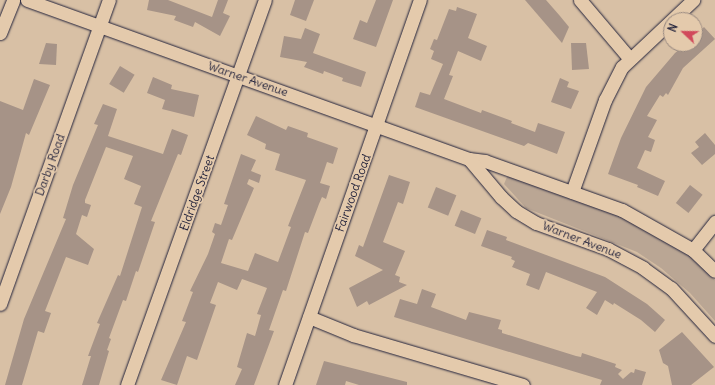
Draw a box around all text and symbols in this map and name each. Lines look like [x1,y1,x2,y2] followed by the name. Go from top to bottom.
[663,12,703,52] north arrow
[665,22,681,34] text: N
[206,59,290,99] street label: Warner Avenue
[32,132,68,198] street label: Darby Road
[332,152,374,234] street label: Fairwood Road
[177,153,217,233] street label: Eldridge Street
[540,218,624,262] street label: Warner Avenue

